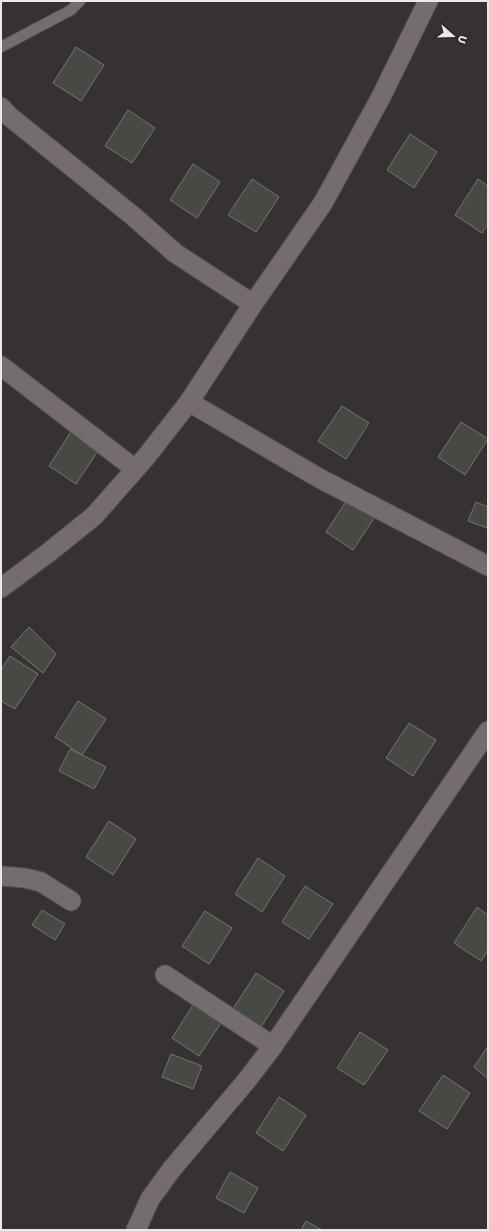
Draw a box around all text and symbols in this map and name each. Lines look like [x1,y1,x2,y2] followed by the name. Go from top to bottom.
[433,16,473,56] north arrow
[453,33,471,46] text: U

